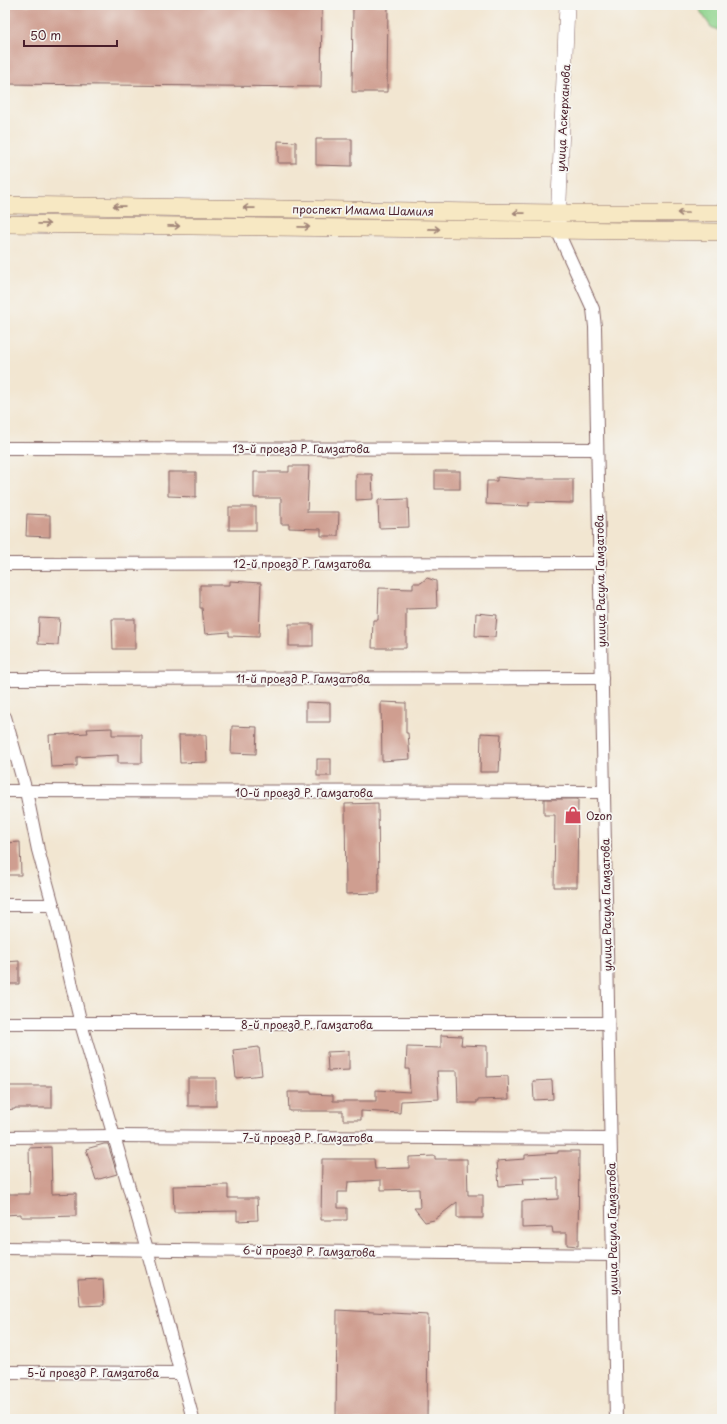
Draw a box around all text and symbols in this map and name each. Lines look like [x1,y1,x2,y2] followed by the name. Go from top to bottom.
[24,22,117,48] scale bar
[30,26,61,44] text: 50 m
[552,64,574,172] street label: улица Аскерханова
[292,200,434,220] street label: проспект Имама Шамиля
[113,203,126,210] one-way arrow
[243,205,256,212] one-way arrow
[513,209,526,217] one-way arrow
[677,209,690,217] one-way arrow
[37,221,50,228] one-way arrow
[167,222,180,230] one-way arrow
[297,223,310,231] one-way arrow
[427,225,440,233] one-way arrow
[232,440,370,457] street label: 13-й проезд Р. Гамзатова
[590,514,610,648] street label: улица Расула Гамзатова
[233,555,371,572] street label: 12-й проезд Р. Гамзатова
[236,670,370,687] street label: 11-й проезд Р. Гамзатова
[235,784,373,801] street label: 10-й проезд Р. Гамзатова
[563,805,583,825] shop icon: Ozon
[586,807,612,824] place label: Ozon
[596,838,616,972] street label: улица Расула Гамзатова
[241,1016,373,1033] street label: 8-й проезд Р. Гамзатова
[243,1129,374,1146] street label: 7-й проезд Р. Гамзатова
[602,1162,622,1296] street label: улица Расула Гамзатова
[243,1241,376,1261] street label: 6-й проезд Р. Гамзатова
[27,1364,159,1381] street label: 5-й проезд Р. Гамзатова

